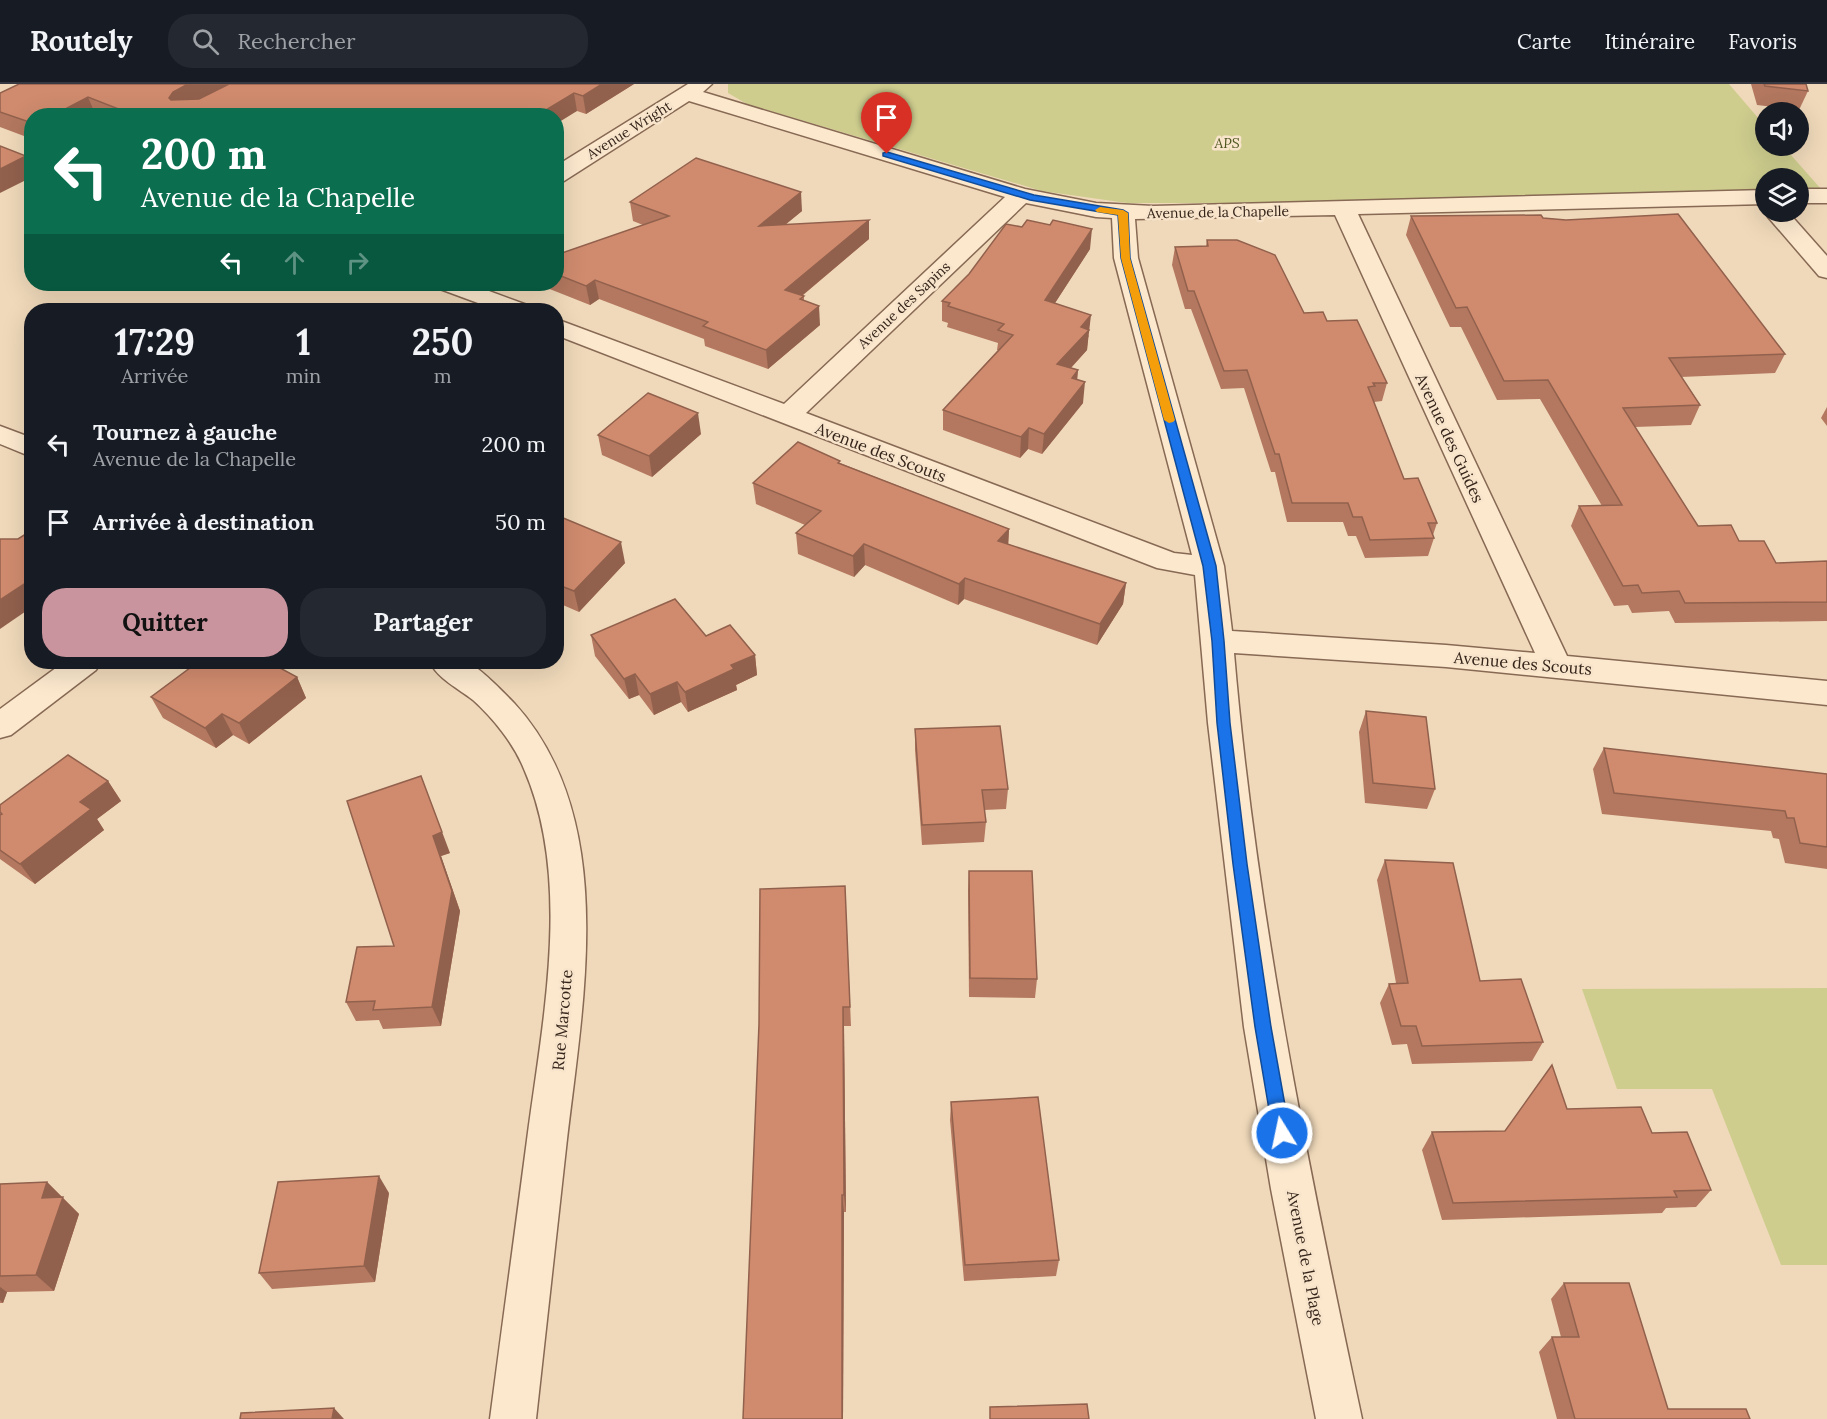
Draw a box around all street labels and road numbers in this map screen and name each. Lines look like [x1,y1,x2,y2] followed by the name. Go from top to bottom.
[582,96,675,164] street label: Avenue Wright
[1146,202,1290,222] street label: Avenue de la Chapelle
[853,258,954,353] street label: Avenue des Sapins
[1411,369,1489,506] street label: Avenue des Guides
[812,418,949,486] street label: Avenue des Scouts
[1452,647,1593,679] street label: Avenue des Scouts
[548,968,576,1071] street label: Rue Marcotte
[1283,1188,1329,1328] street label: Avenue de la Plage

